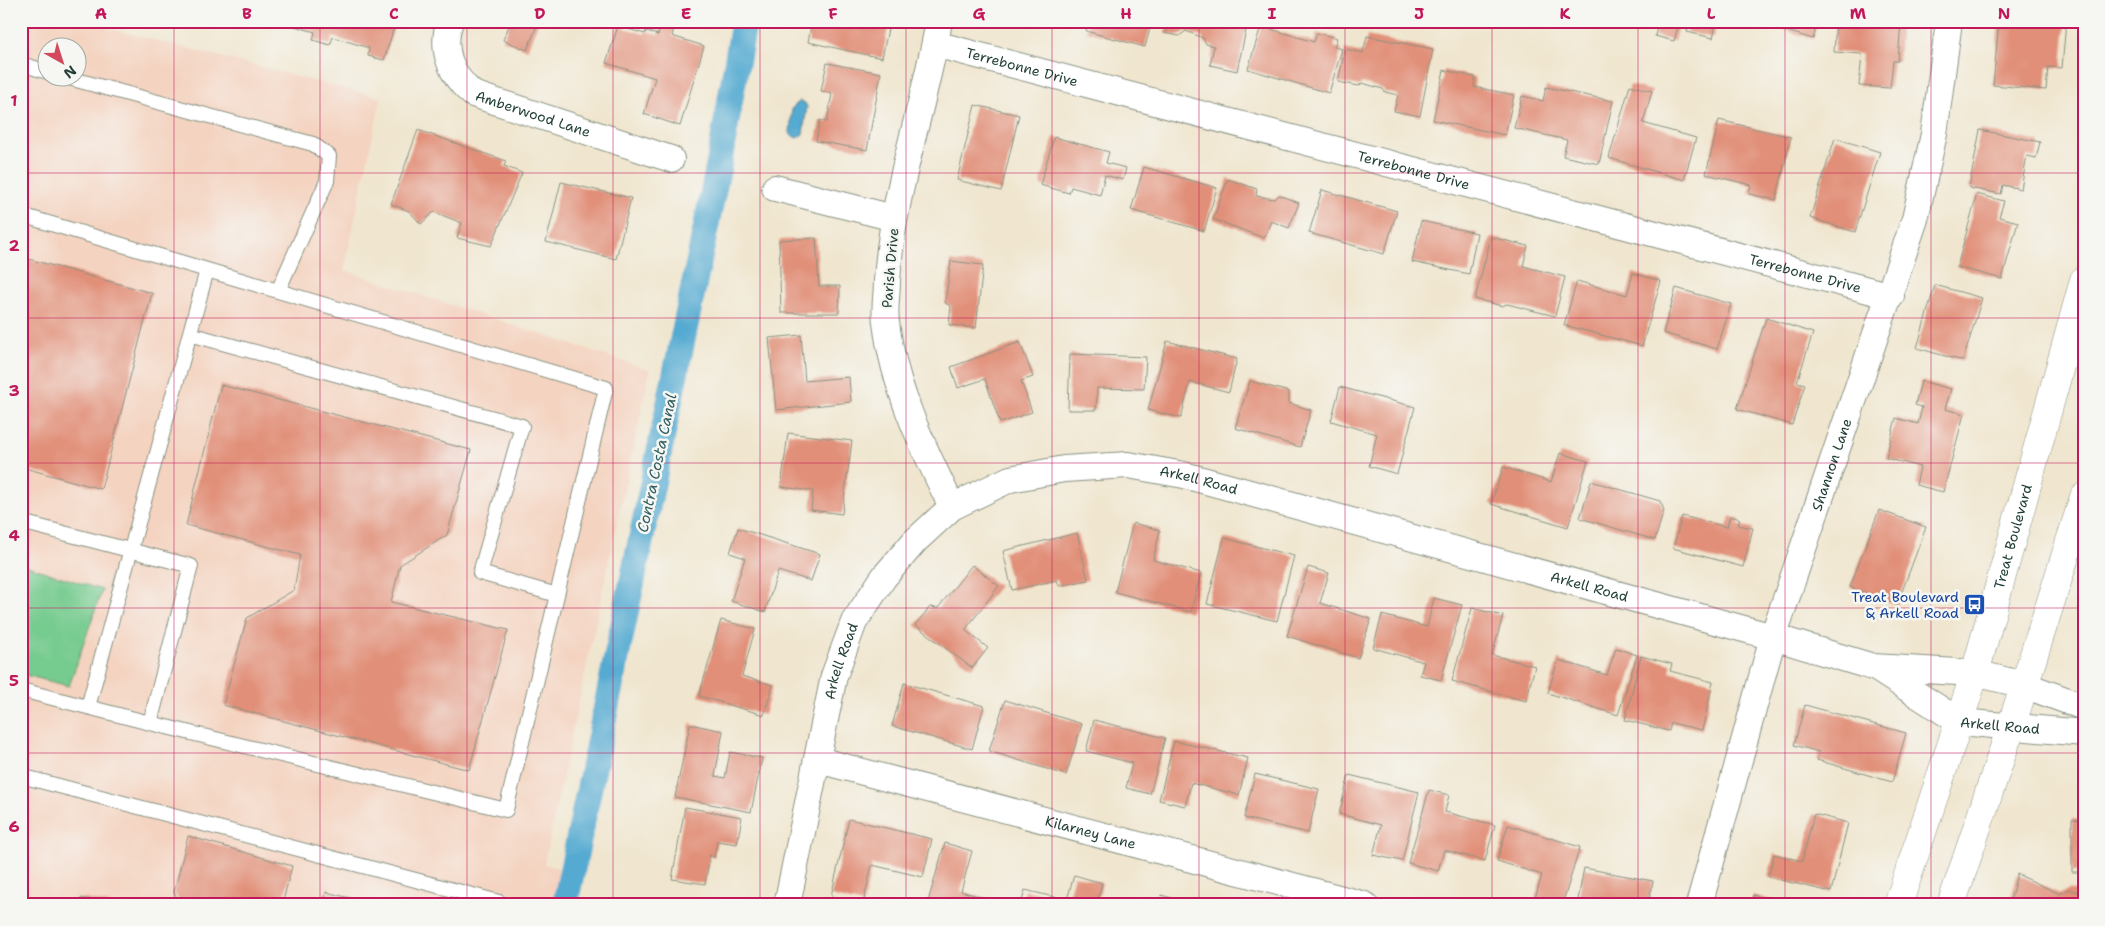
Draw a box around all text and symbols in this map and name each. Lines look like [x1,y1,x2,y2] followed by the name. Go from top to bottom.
[95,3,107,24] text: A
[242,3,252,24] text: B
[389,3,399,24] text: C
[534,3,546,24] text: D
[681,3,691,24] text: E
[828,3,838,24] text: F
[973,3,986,24] text: G
[1120,3,1132,24] text: H
[1268,3,1277,24] text: I
[1414,3,1424,24] text: J
[1560,3,1571,24] text: K
[1707,3,1716,24] text: L
[1850,3,1867,24] text: M
[1998,3,2010,24] text: N
[38,38,88,88] north arrow
[964,44,1080,90] street label: Terrebonne Drive
[60,62,80,83] text: N
[473,86,593,141] street label: Amberwood Lane
[10,90,18,111] text: 1
[1356,147,1472,194] street label: Terrebonne Drive
[878,227,902,309] street label: Parish Drive
[8,235,20,256] text: 2
[1747,250,1863,297] street label: Terrebonne Drive
[8,380,20,401] text: 3
[633,392,682,534] water label: Contra Costa Canal
[1807,416,1856,513] street label: Shannon Lane
[1158,462,1240,498] street label: Arkell Road
[1990,482,2036,591] street label: Treat Boulevard
[8,525,20,546] text: 4
[1549,567,1630,606] street label: Arkell Road
[1851,588,1959,622] place label: Treat Boulevard & Arkell Road
[1963,593,1987,617] bus stop icon: Treat Boulevard & Arkell Road
[820,620,862,701] street label: Arkell Road
[9,670,19,691] text: 5
[1959,713,2041,738] street label: Arkell Road
[1043,812,1138,853] street label: Kilarney Lane
[8,816,20,837] text: 6

